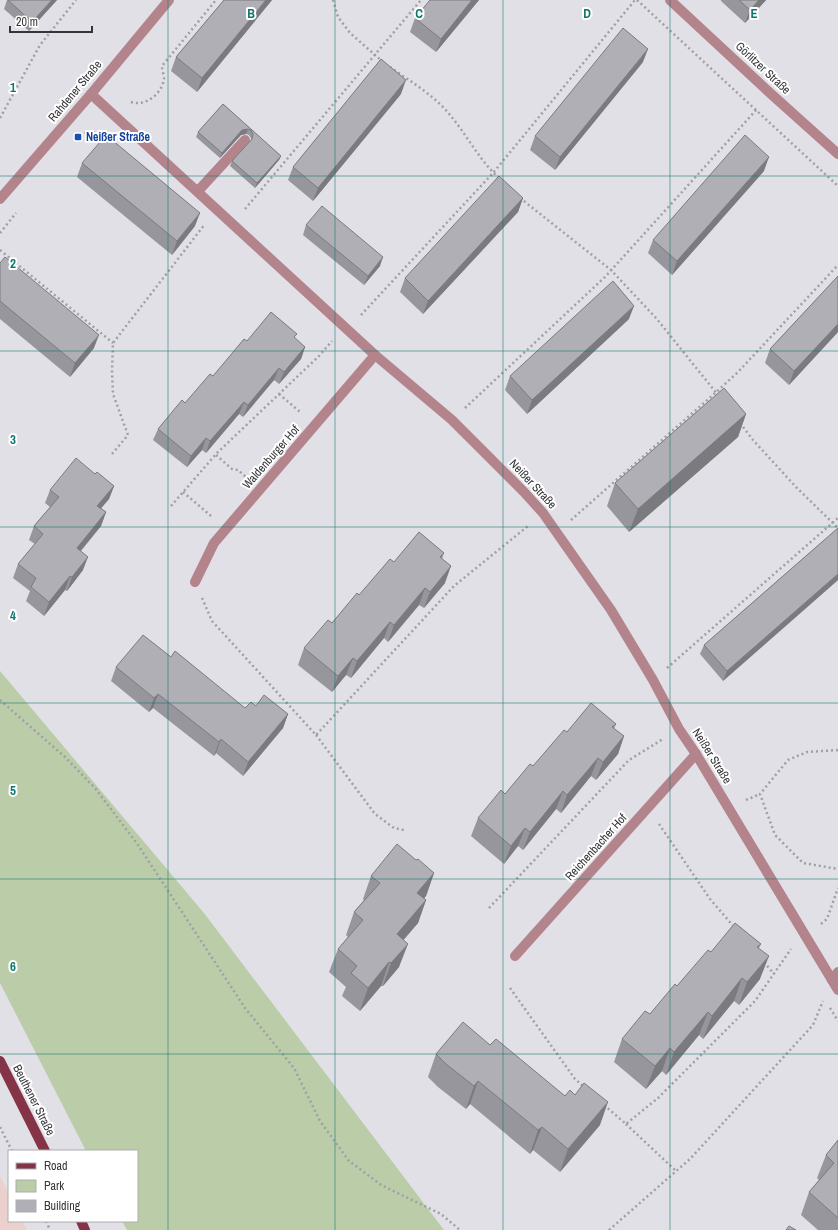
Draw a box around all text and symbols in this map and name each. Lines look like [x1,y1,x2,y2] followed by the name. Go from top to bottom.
[247,5,255,22] text: B
[415,5,423,22] text: C
[583,5,591,22] text: D
[750,5,758,22] text: E
[10,8,92,34] scale bar
[16,14,38,30] text: 20 m
[732,38,794,98] street label: Görlitzer Straße
[45,57,105,125] street label: Rahdener Straße
[10,79,16,96] text: 1
[86,129,151,145] place label: Neißer Straße
[73,132,83,142] marker: Neißer Straße
[10,255,16,272] text: 2
[239,422,303,492] street label: Waldenburger Hof
[10,431,16,448] text: 3
[506,456,560,512] street label: Neißer Straße
[10,607,16,624] text: 4
[689,725,735,787] street label: Neißer Straße
[10,782,16,799] text: 5
[562,810,630,884] street label: Reichenbacher Hof
[10,958,16,975] text: 6
[9,1062,59,1138] street label: Beuthener Straße
[8,1150,138,1222] legend
[44,1158,68,1174] text: Road
[44,1178,64,1194] text: Park
[44,1198,81,1214] text: Building

